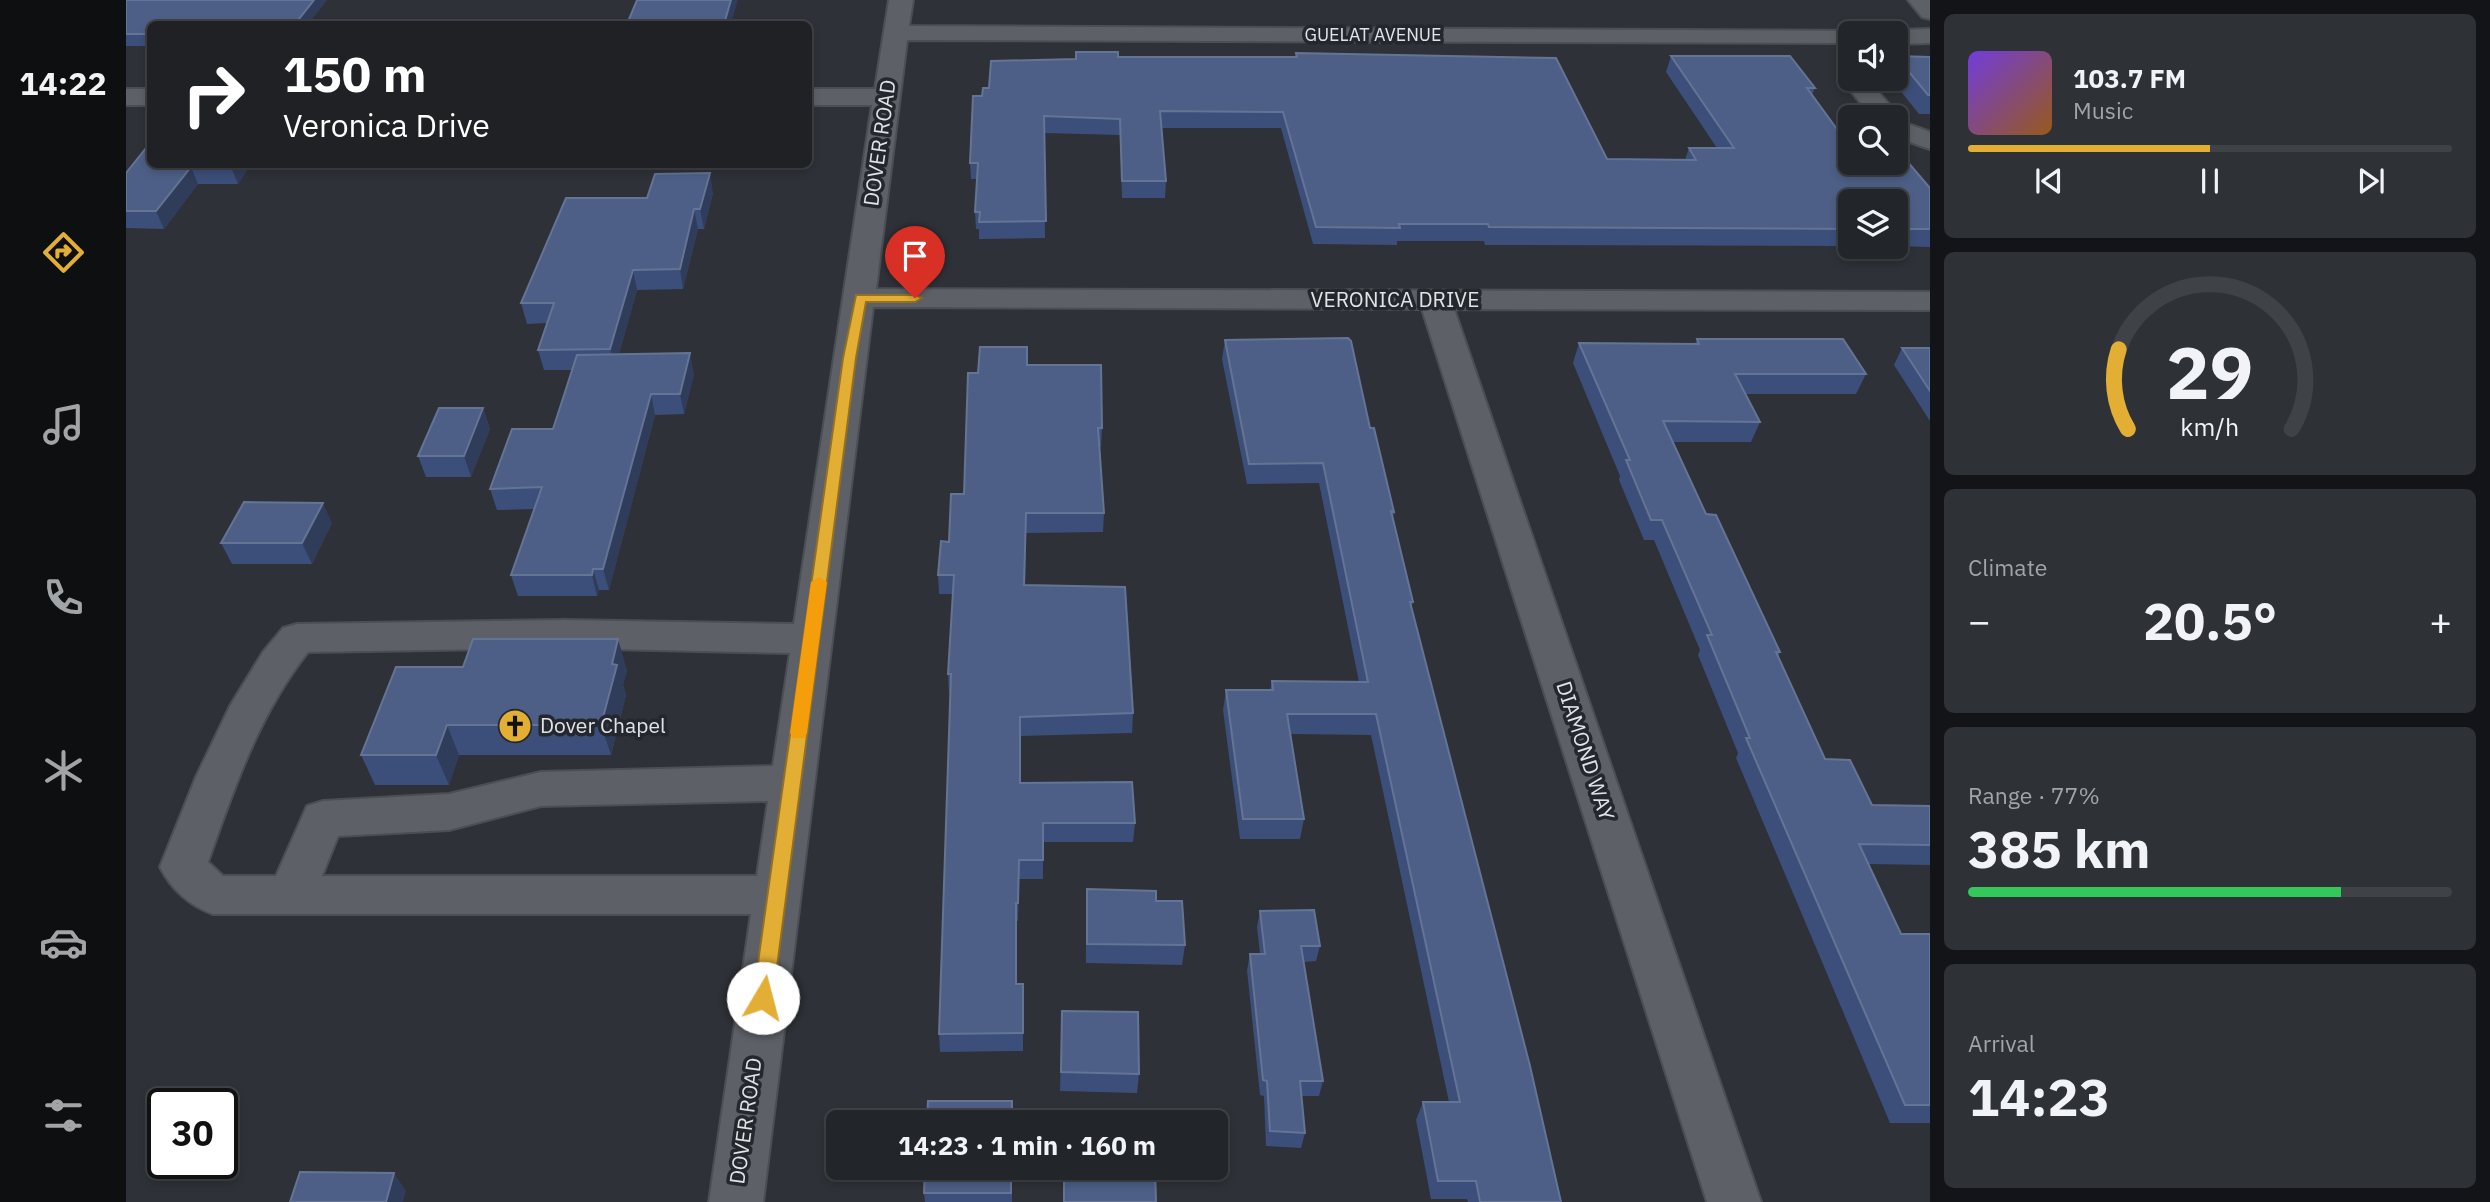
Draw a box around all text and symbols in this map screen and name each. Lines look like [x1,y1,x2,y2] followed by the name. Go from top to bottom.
[1838,21,1908,259] map controls
[1838,21,1908,91] button: sound
[1304,23,1442,46] street label: GUELAT AVENUE
[283,42,427,105] text: 150 m
[168,49,259,140] icon: right
[2073,61,2186,95] text: 103.7 FM
[19,62,107,104] text: 14:22
[856,78,902,208] street label: DOVER ROAD
[2073,95,2133,125] text: Music
[283,104,490,146] text: Veronica Drive
[1838,105,1908,175] button: search
[2030,162,2068,200] icon: previous
[2191,162,2229,200] icon: pause
[2352,162,2390,200] icon: next
[1838,189,1908,259] button: layers
[885,226,945,298] pin
[39,228,88,277] icon: directions
[896,237,934,275] icon: arrive
[1311,285,1479,313] street label: VERONICA DRIVE
[2166,325,2254,420] text: 29
[39,400,88,449] icon: music
[2181,410,2239,443] text: km/h
[1968,552,2047,582] text: Climate
[39,573,88,622] icon: phone
[2143,587,2277,654] text: 20.5°
[1968,596,1991,645] text: −
[2429,596,2452,645] text: +
[1550,677,1622,825] street label: DIAMOND WAY
[496,707,534,745] church icon: Dover Chapel
[540,711,666,739] place label: Dover Chapel
[39,746,88,795] icon: climate
[1968,780,2100,810] text: Range · 77%
[1968,815,2150,882] text: 385 km
[39,918,88,967] icon: car
[726,961,800,1035] position arrow
[1968,1028,2035,1058] text: Arrival
[722,1056,768,1186] street label: DOVER ROAD
[1968,1063,2110,1130] text: 14:23
[147,1088,238,1179] speed limit sign: 30
[39,1091,88,1140] icon: filters
[898,1128,1156,1162] text: 14:23 · 1 min · 160 m

